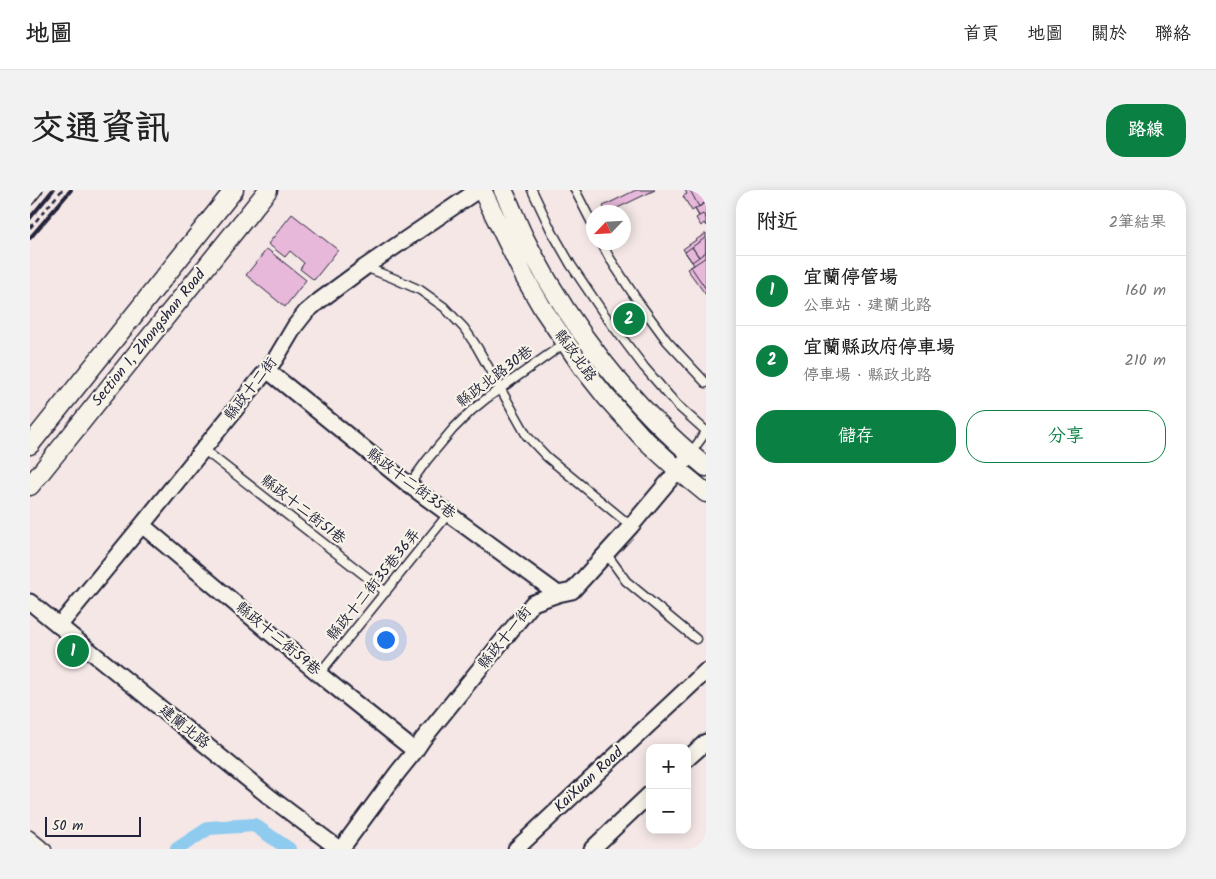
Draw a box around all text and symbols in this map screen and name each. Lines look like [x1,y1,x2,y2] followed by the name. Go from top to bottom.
[25,15,73,54] text: 地圖
[963,20,999,49] text: 首頁
[1027,20,1063,49] text: 地圖
[1091,20,1127,49] text: 關於
[1155,20,1191,49] text: 聯絡
[30,102,170,158] text: 交通資訊
[1106,104,1186,157] button: 路線
[586,205,631,250] north arrow
[756,206,798,239] text: 附近
[1109,210,1166,235] text: 2筆結果
[803,263,898,293] text: 宜蘭停管場
[86,264,212,412] street label: Section 1, Zhongshan Road
[770,278,774,303] text: 1
[1125,278,1166,303] text: 160 m
[803,293,932,318] text: 公車站 · 建蘭北路
[613,300,645,338] pin: 2
[548,325,602,387] street label: 縣政北路
[803,333,955,363] text: 宜蘭縣政府停車場
[451,340,539,414] street label: 縣政北路30巷
[767,348,777,373] text: 2
[1125,348,1166,373] text: 210 m
[218,352,284,426] street label: 縣政十二街
[803,363,932,388] text: 停車場 · 縣政北路
[756,410,956,463] button: 儲存
[966,410,1166,463] button: 分享
[361,442,461,526] street label: 縣政十二街35巷
[255,469,351,551] street label: 縣政十二街51巷
[321,524,427,646] street label: 縣政十二街35巷36弄
[230,596,326,682] street label: 縣政十二街59巷
[472,601,538,675] street label: 縣政十一街
[373,627,399,653] your location
[57,632,89,670] pin: 1
[153,699,215,755] street label: 建蘭北路
[549,741,629,819] street label: KaiXuan Road
[646,744,691,834] map controls
[646,744,691,789] button: +
[646,789,691,834] button: −
[45,814,141,837] scale bar
[52,815,83,837] text: 50 m

